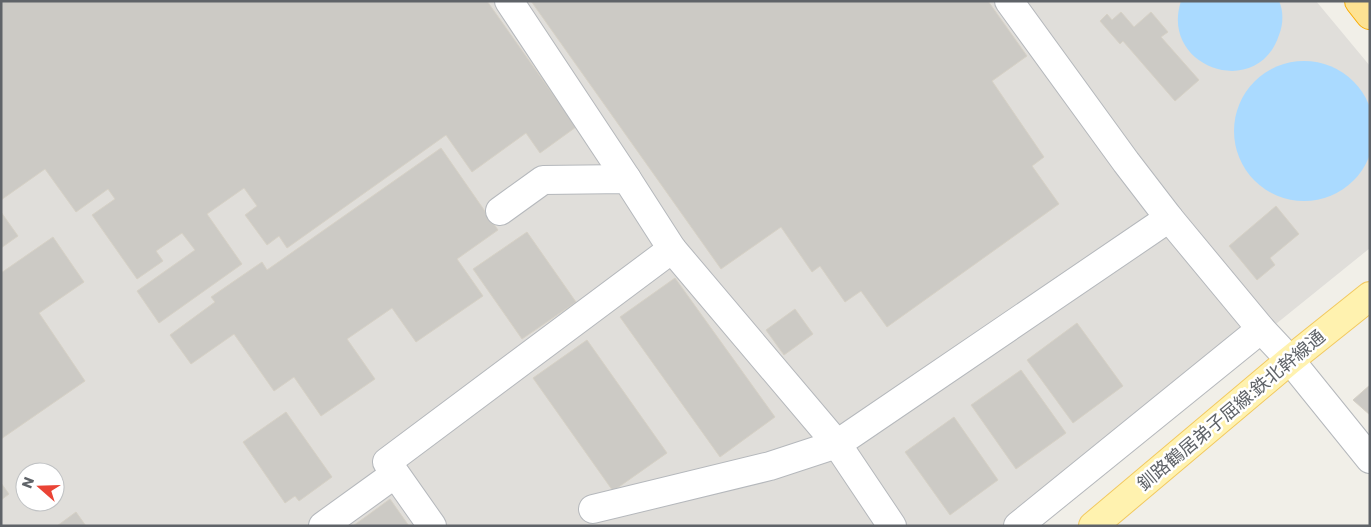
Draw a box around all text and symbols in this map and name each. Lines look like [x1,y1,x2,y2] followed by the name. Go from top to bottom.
[1132,324,1330,496] street label: 釧路鶴居弟子屈線:鉄北幹線通
[15,462,65,512] north arrow
[17,474,39,491] text: N

